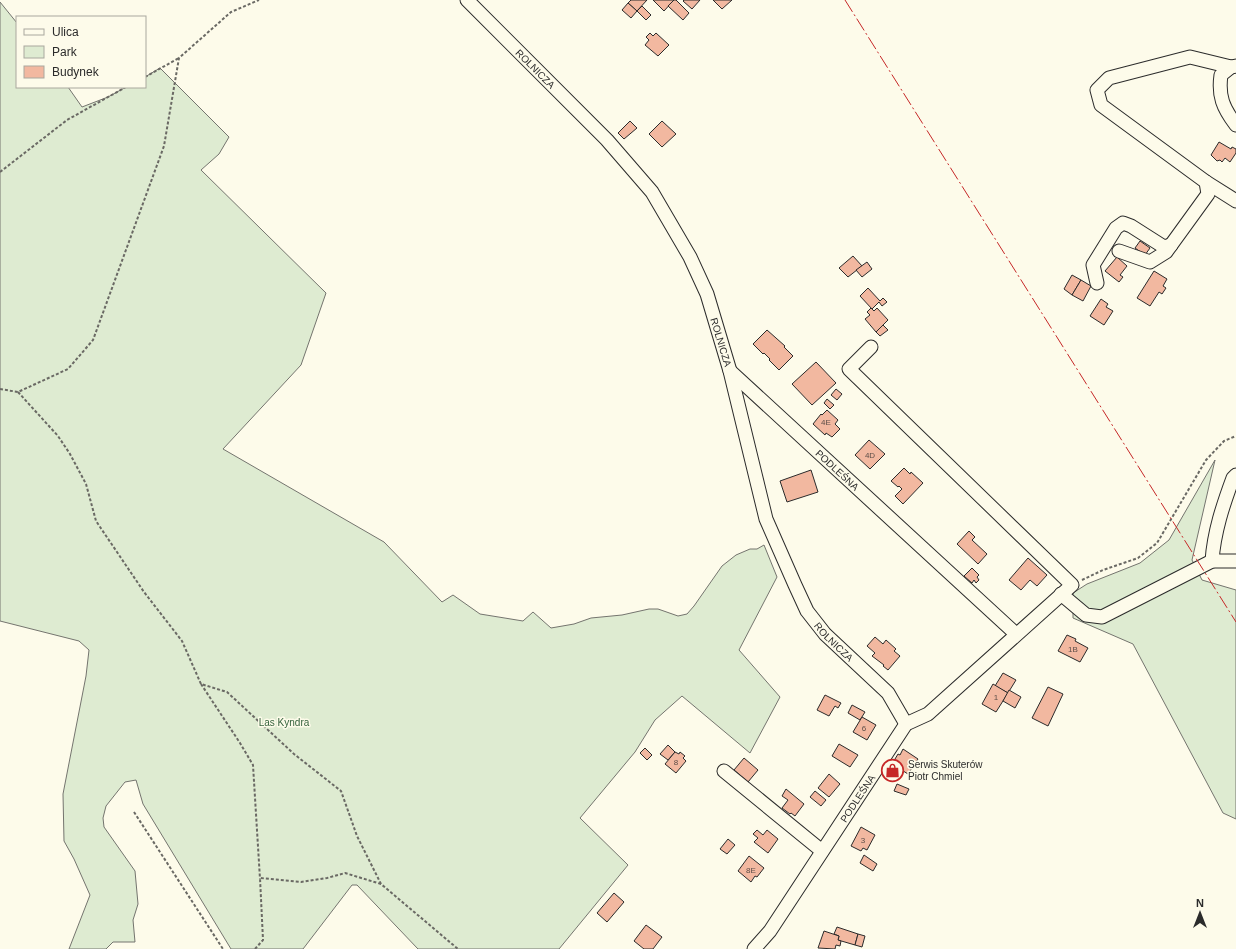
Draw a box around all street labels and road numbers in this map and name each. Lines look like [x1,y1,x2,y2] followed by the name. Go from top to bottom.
[514,47,558,91] street label: ROLNICZA
[709,316,734,368] street label: ROLNICZA
[814,447,861,493] street label: PODLEŚNA
[812,620,856,663] street label: ROLNICZA
[838,772,877,824] street label: PODLEŚNA

